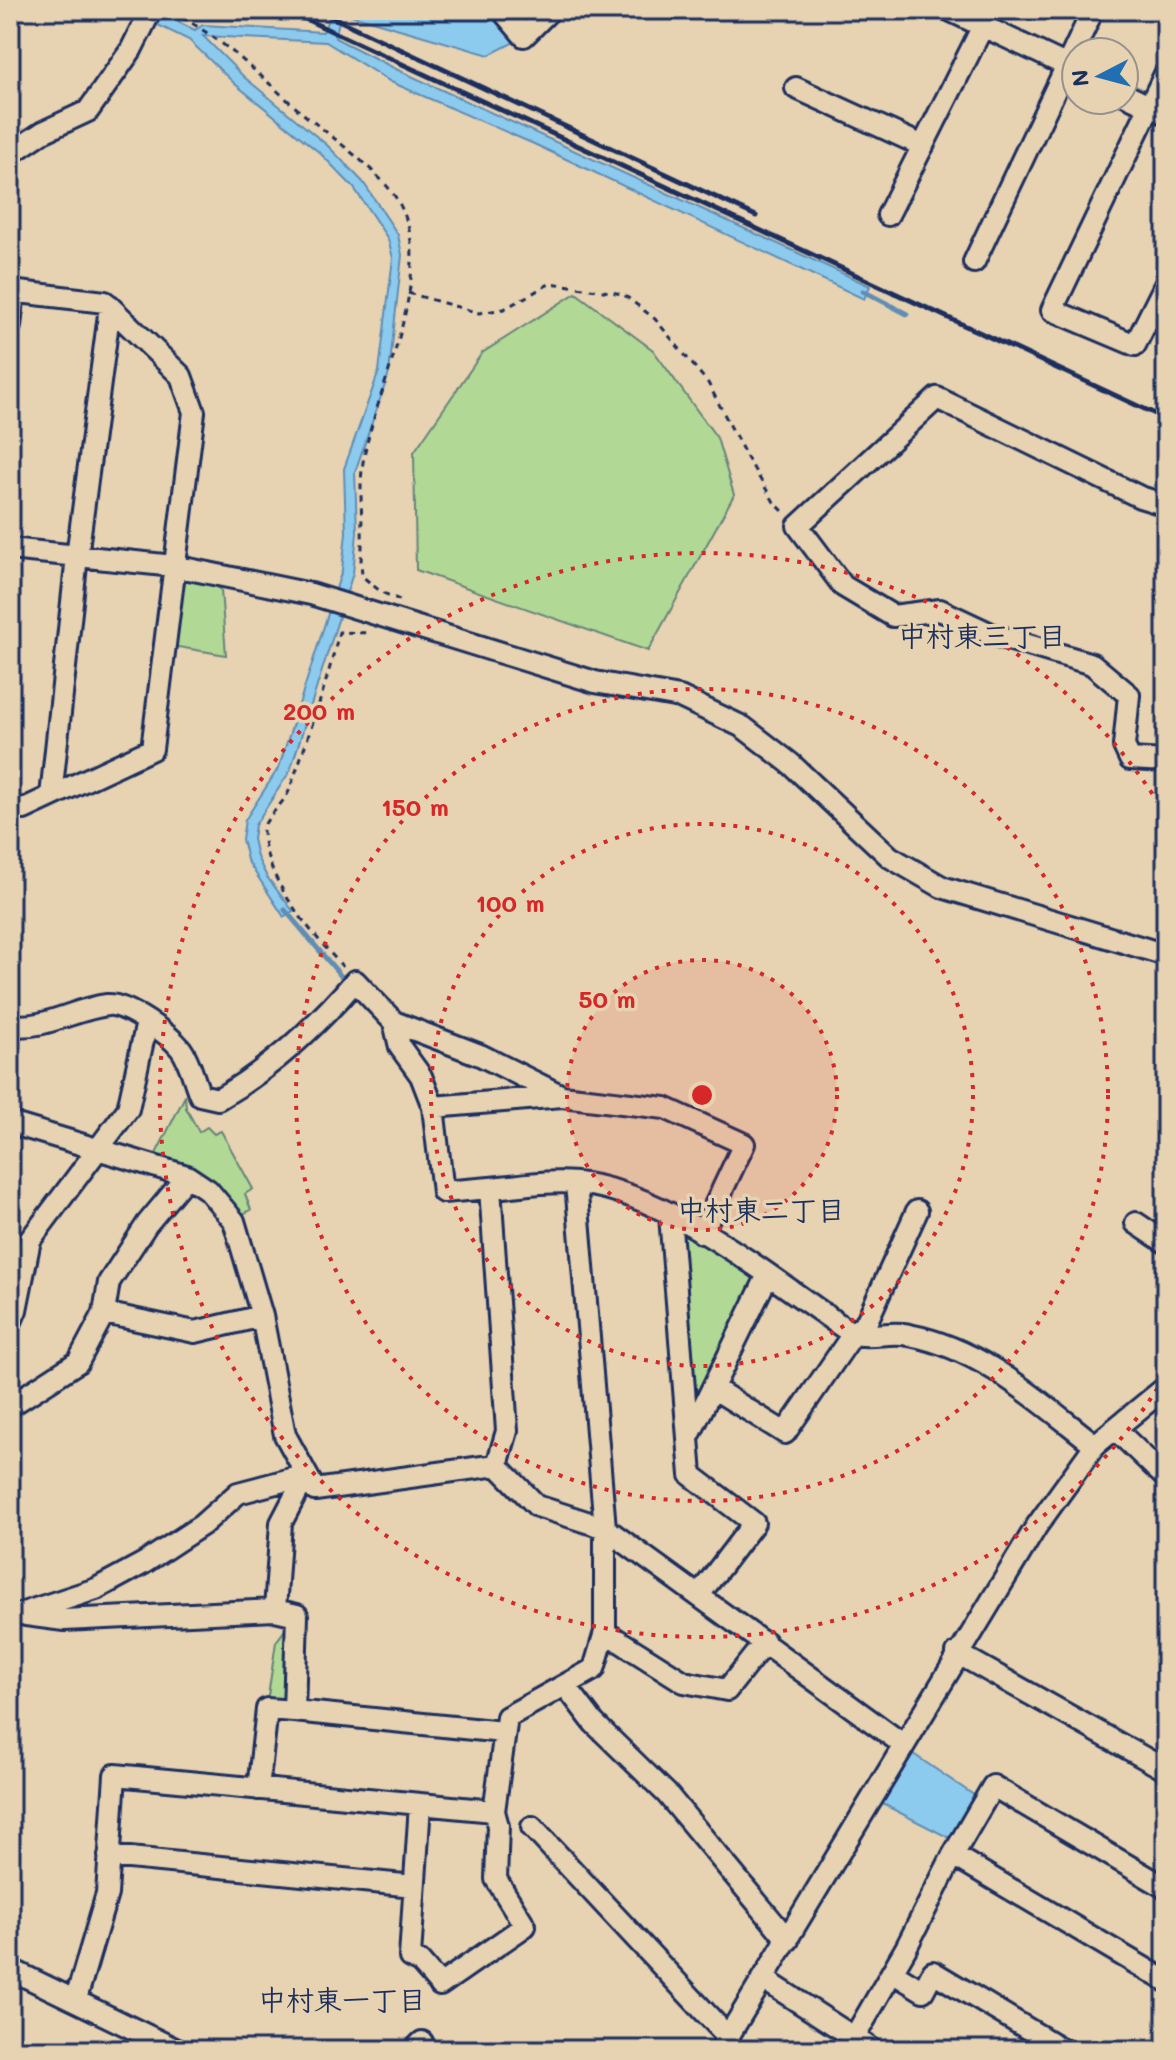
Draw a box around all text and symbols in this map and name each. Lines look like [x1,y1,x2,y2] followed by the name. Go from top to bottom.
[1060,36,1140,116] north arrow
[1064,68,1095,88] text: N
[898,617,1066,653] district label: 中村東三丁目
[283,695,355,726] text: 200 m
[381,791,449,822] text: 150 m
[475,887,545,918] text: 100 m
[578,983,636,1014] text: 50 m
[688,1081,716,1109] centre of rings
[677,1191,845,1227] district label: 中村東二丁目
[258,1981,426,2017] district label: 中村東一丁目

